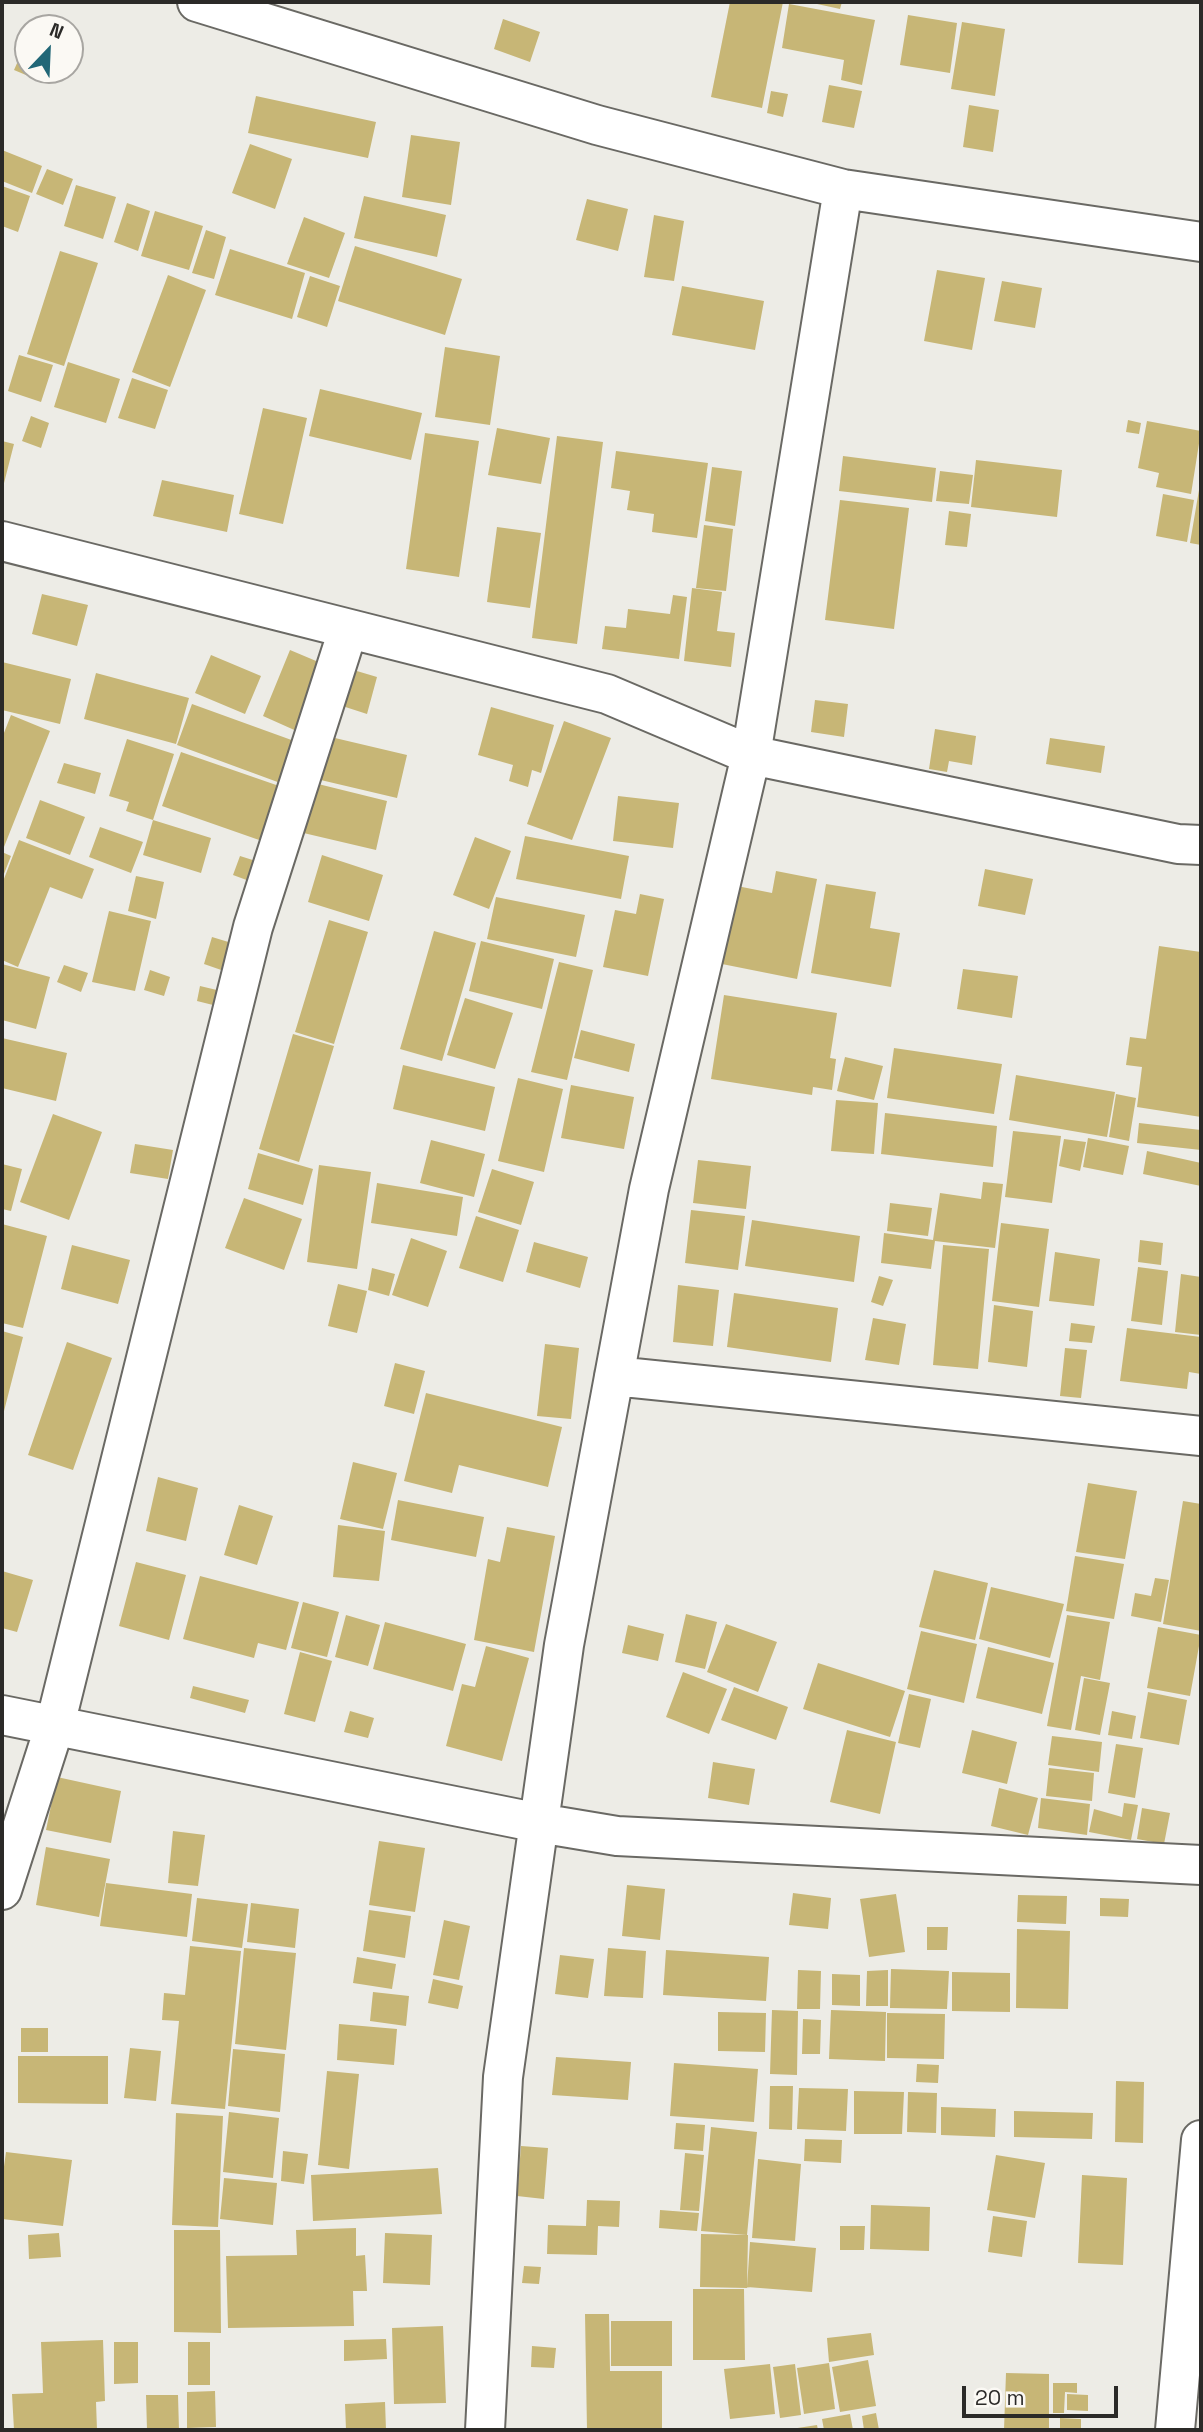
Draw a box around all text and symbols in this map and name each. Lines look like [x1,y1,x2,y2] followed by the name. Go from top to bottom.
[14,14,84,84] north arrow
[46,17,67,45] text: N
[965,2372,1121,2416] scale bar
[975,2384,1025,2411] text: 20 m

